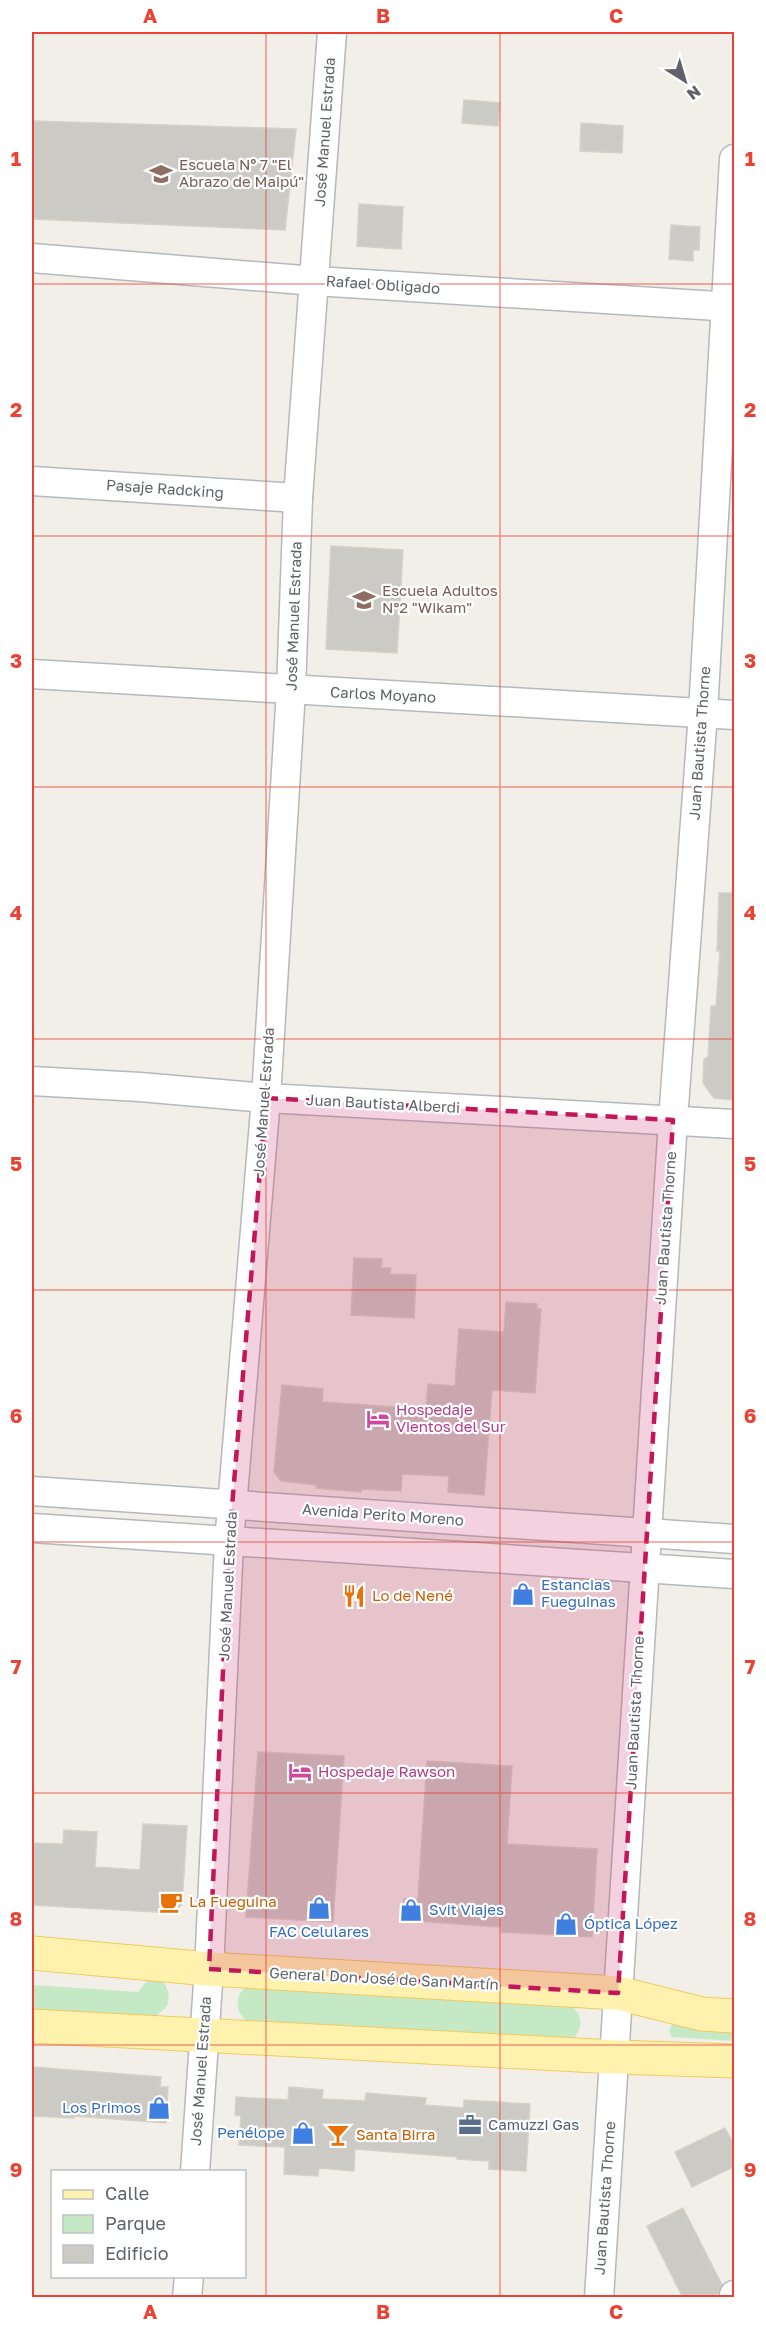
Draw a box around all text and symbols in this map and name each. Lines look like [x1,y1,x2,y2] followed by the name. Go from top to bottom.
[143,3,157,27] text: A
[376,3,390,27] text: B
[609,3,623,27] text: C
[655,51,715,111] north arrow
[310,57,338,207] street label: José Manuel Estrada
[683,81,705,105] text: N
[11,146,21,170] text: 1
[745,146,755,170] text: 1
[179,155,304,190] place label: Escuela Nº 7 "El Abrazo de Maipú"
[148,161,174,187] school or university icon: Escuela Nº 7 "El Abrazo de Maipú"
[325,271,441,297] street label: Rafael Obligado
[10,397,22,421] text: 2
[744,397,756,421] text: 2
[106,475,225,501] street label: Pasaje Radcking
[281,541,305,691] street label: José Manuel Estrada
[382,581,498,616] place label: Escuela Adultos N°2 "Wikam"
[351,587,377,613] school or university icon: Escuela Adultos N°2 "Wikam"
[10,648,22,672] text: 3
[744,648,756,672] text: 3
[685,665,713,820] street label: Juan Bautista Thorne
[330,682,437,706] street label: Carlos Moyano
[10,900,22,924] text: 4
[744,900,756,924] text: 4
[249,1027,277,1177] street label: José Manuel Estrada
[306,1090,460,1116] street label: Juan Bautista Alberdi
[651,1150,679,1305] street label: Juan Bautista Thorne
[10,1151,22,1175] text: 5
[744,1151,756,1175] text: 5
[396,1400,506,1435] place label: Hospedaje Vientos del Sur
[10,1403,22,1427] text: 6
[744,1403,756,1427] text: 6
[365,1406,391,1432] hotel icon: Hospedaje Vientos del Sur
[302,1499,465,1529] street label: Avenida Perito Moreno
[214,1511,240,1661] street label: José Manuel Estrada
[541,1575,616,1610] place label: Estancias Fueguinas
[510,1581,536,1607] shop icon: Estancias Fueguinas
[341,1583,367,1609] restaurant icon: Lo de Nené
[372,1586,453,1604] place label: Lo de Nené
[621,1635,647,1790] street label: Juan Bautista Thorne
[11,1654,22,1678] text: 7
[745,1654,756,1678] text: 7
[287,1759,313,1785] hotel icon: Hospedaje Rawson
[318,1762,455,1780] place label: Hospedaje Rawson
[158,1889,184,1915] cafe icon: La Fueguina
[189,1892,277,1910] place label: La Fueguina
[306,1895,332,1921] shop icon: FAC Celulares
[398,1897,424,1923] shop icon: Svit Viajes
[429,1900,504,1918] place label: Svit Viajes
[10,1906,22,1930] text: 8
[744,1906,756,1930] text: 8
[553,1911,579,1937] shop icon: Óptica López
[584,1914,678,1932] place label: Óptica López
[269,1922,369,1940] place label: FAC Celulares
[269,1963,499,1993] street label: General Don José de San Martín
[186,1996,214,2146] street label: José Manuel Estrada
[146,2095,172,2121] shop icon: Los Primos
[62,2098,141,2116] place label: Los Primos
[457,2112,483,2138] office icon: Camuzzi Gas
[488,2115,579,2133] place label: Camuzzi Gas
[290,2120,316,2146] shop icon: Penélope
[590,2120,618,2275] street label: Juan Bautista Thorne
[325,2122,351,2148] bar icon: Santa Birra
[217,2123,285,2141] place label: Penélope
[356,2125,435,2143] place label: Santa Birra
[10,2157,22,2181] text: 9
[744,2157,756,2181] text: 9
[51,2170,246,2278] legend
[105,2182,149,2204] text: Calle
[105,2212,166,2234] text: Parque
[105,2242,169,2264] text: Edificio
[143,2299,157,2323] text: A
[376,2299,390,2323] text: B
[609,2299,623,2323] text: C

